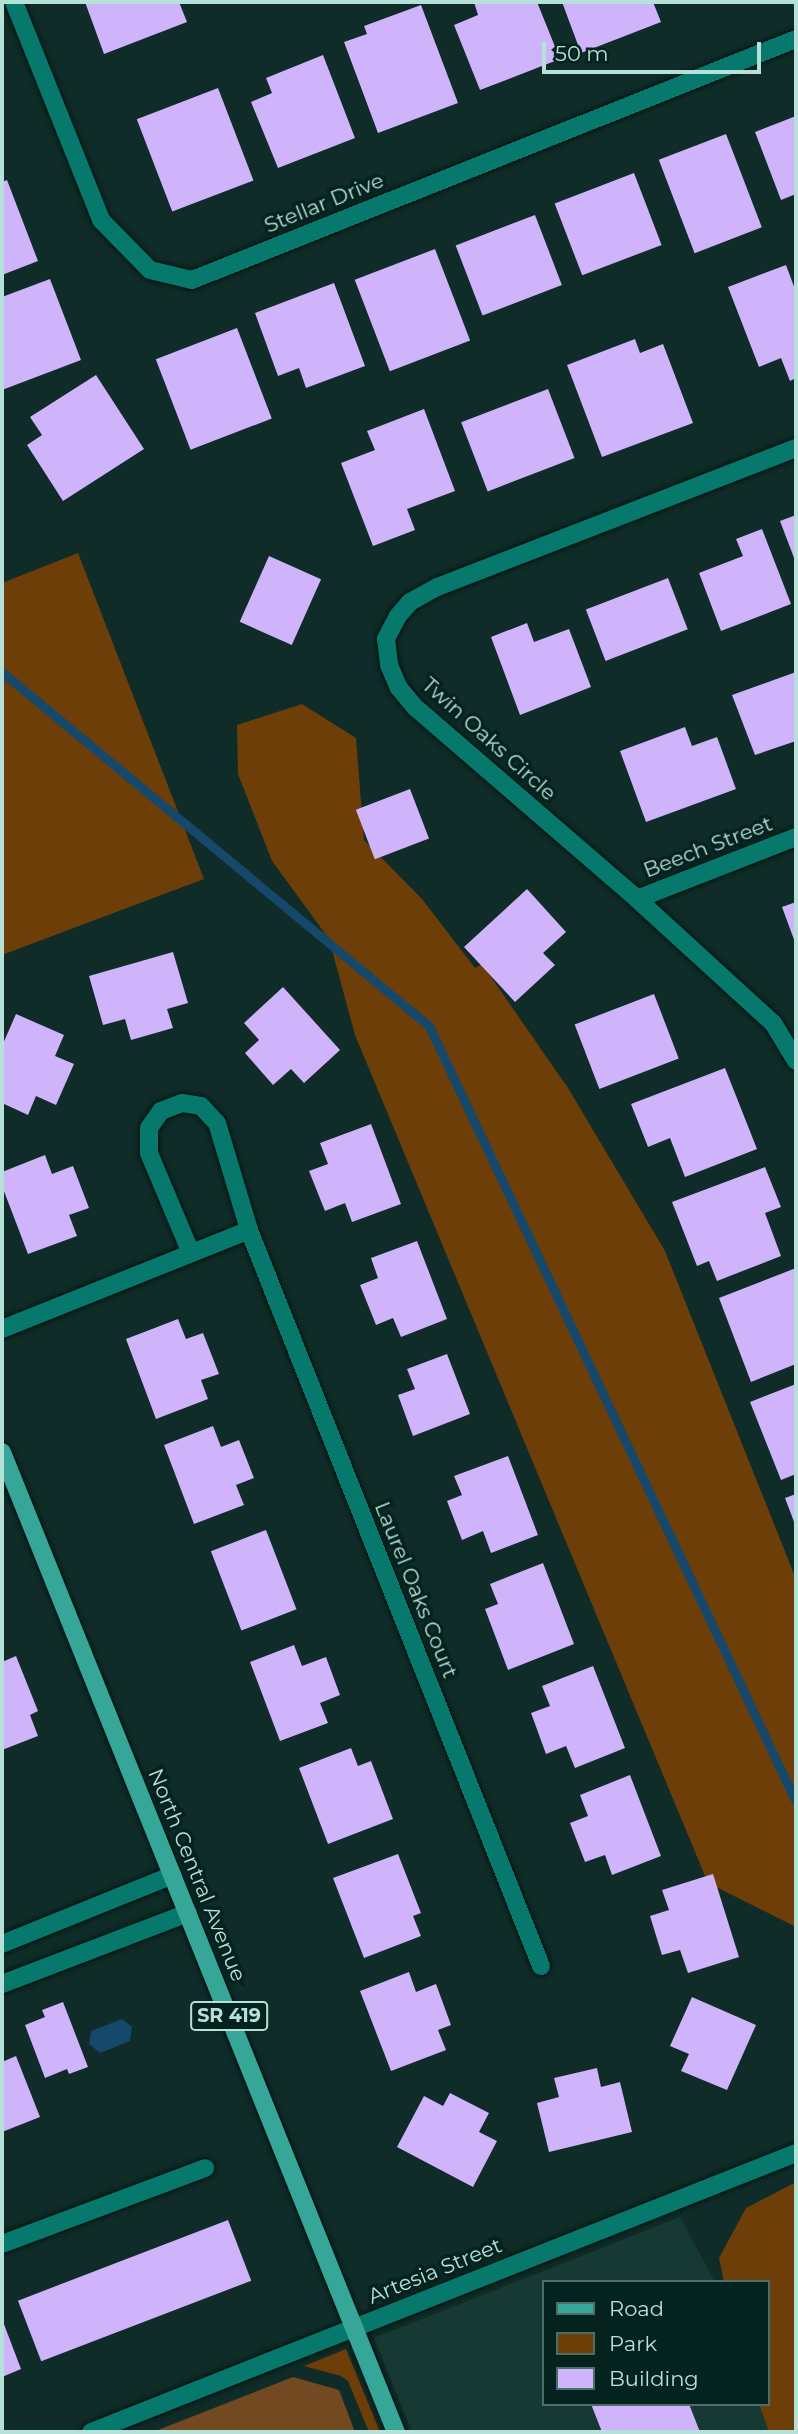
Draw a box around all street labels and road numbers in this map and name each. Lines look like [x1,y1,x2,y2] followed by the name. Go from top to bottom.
[261,168,387,238] street label: Stellar Drive
[417,672,561,806] street label: Twin Oaks Circle
[640,811,776,883] street label: Beech Street
[369,1498,463,1682] street label: Laurel Oaks Court
[143,1765,251,1985] street label: North Central Avenue
[189,2000,269,2032] road number: SR 419
[365,2233,505,2309] street label: Artesia Street

